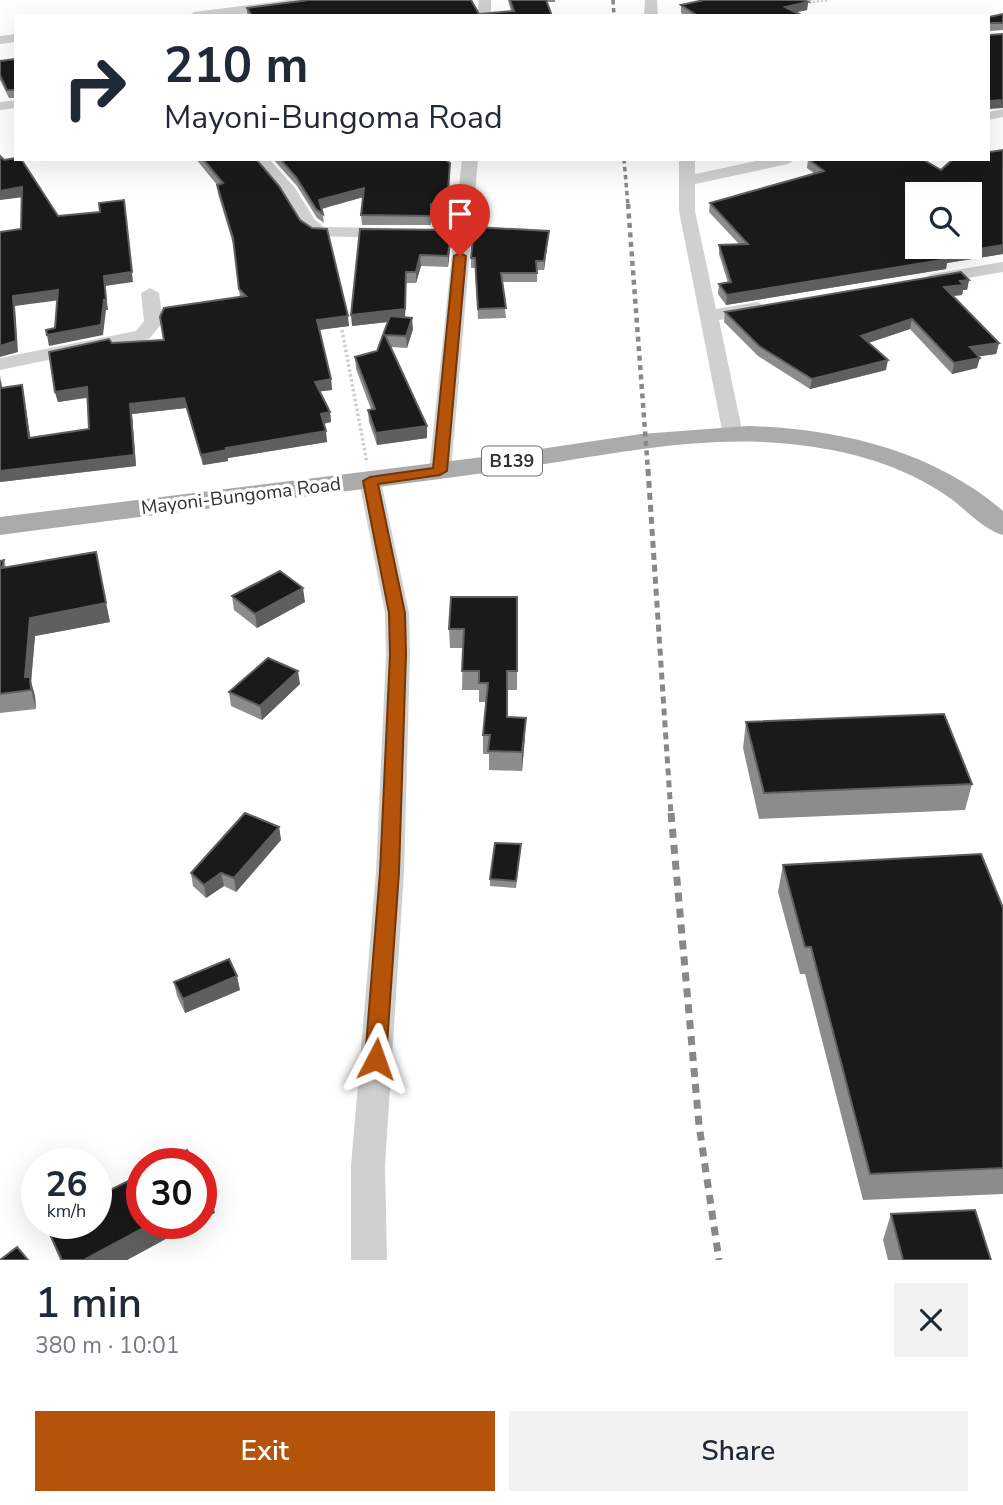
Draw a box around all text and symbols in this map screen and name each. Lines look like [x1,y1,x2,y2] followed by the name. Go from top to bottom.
[164,32,308,99] text: 210 m
[49,42,140,133] icon: right
[164,96,503,139] text: Mayoni-Bungoma Road
[905,182,982,259] map controls
[905,182,982,259] button: search
[430,184,490,256] pin
[441,195,479,233] icon: arrive
[482,447,542,476] road number: B139
[140,471,342,521] street label: Mayoni-Bungoma Road
[339,1022,413,1096] position arrow
[126,1148,217,1239] speed limit sign: 30
[45,1161,88,1208] text: 26
[47,1199,86,1223] text: km/h
[35,1275,142,1332] text: 1 min
[894,1283,968,1357] button: close
[35,1330,180,1361] text: 380 m · 10:01
[35,1411,495,1491] button: Exit
[509,1411,968,1491] button: Share

